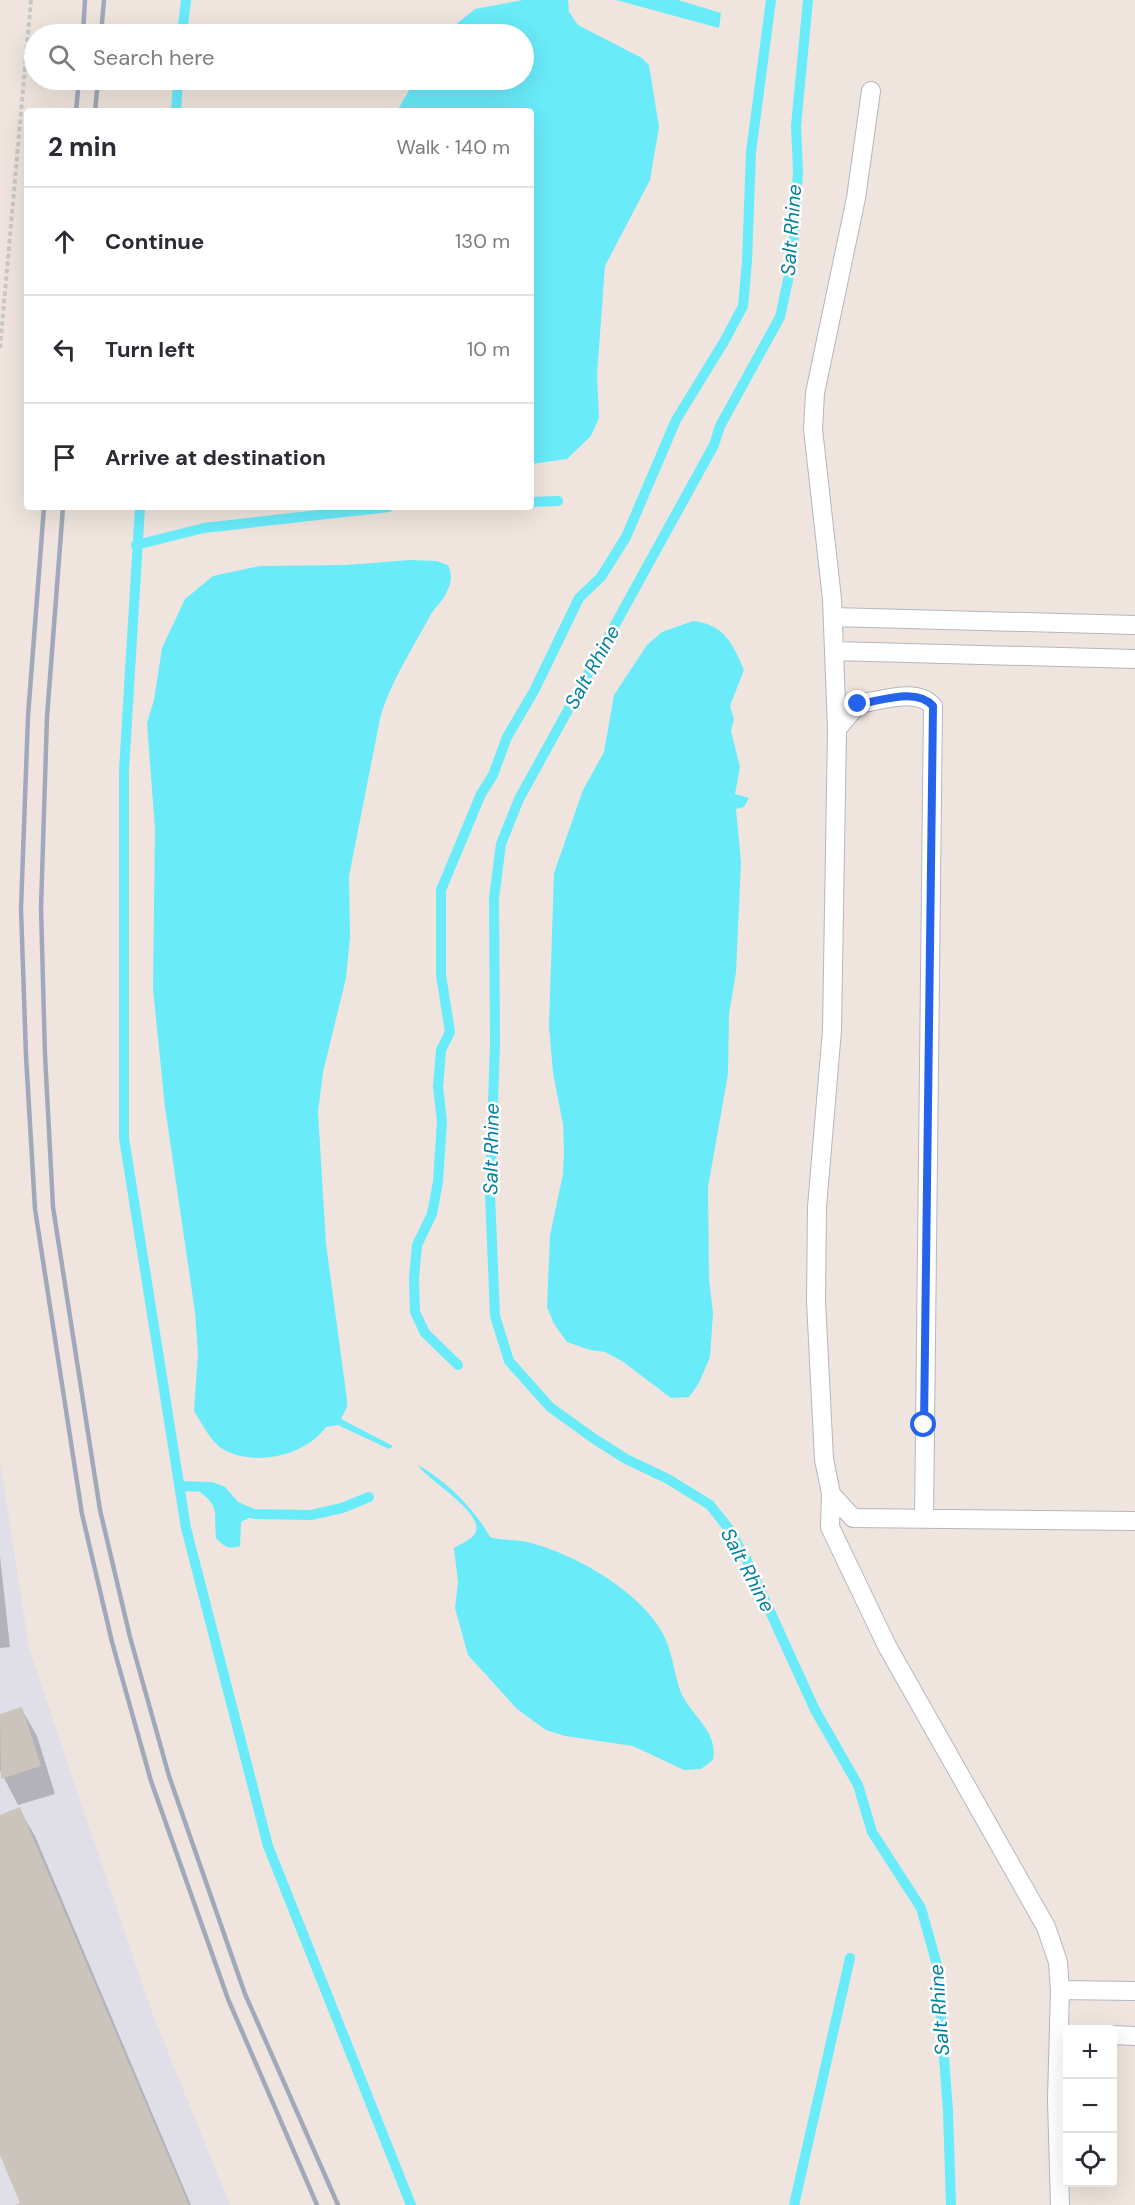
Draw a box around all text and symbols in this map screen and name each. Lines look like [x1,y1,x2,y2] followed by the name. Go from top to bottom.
[24,24,534,90] search box
[45,41,78,74] icon: search
[93,43,214,72] text: Search here
[48,130,117,164] text: 2 min
[396,134,510,160] text: Walk · 140 m
[775,183,807,277] water label: Salt Rhine
[48,225,81,258] icon: ahead
[105,227,204,256] text: Continue
[455,228,510,254] text: 130 m
[48,333,81,366] icon: left
[105,335,195,364] text: Turn left
[467,336,510,362] text: 10 m
[48,441,81,474] icon: arrive
[105,443,326,472] text: Arrive at destination
[558,621,626,713] water label: Salt Rhine
[844,690,870,716] route end
[477,1103,505,1195] water label: Salt Rhine
[910,1411,936,1437] route start
[715,1523,781,1617] water label: Salt Rhine
[923,1963,955,2057] water label: Salt Rhine
[1063,2025,1117,2187] map controls
[1063,2025,1117,2079] button: +
[1063,2079,1117,2133] button: −
[1063,2133,1117,2187] button: locate

